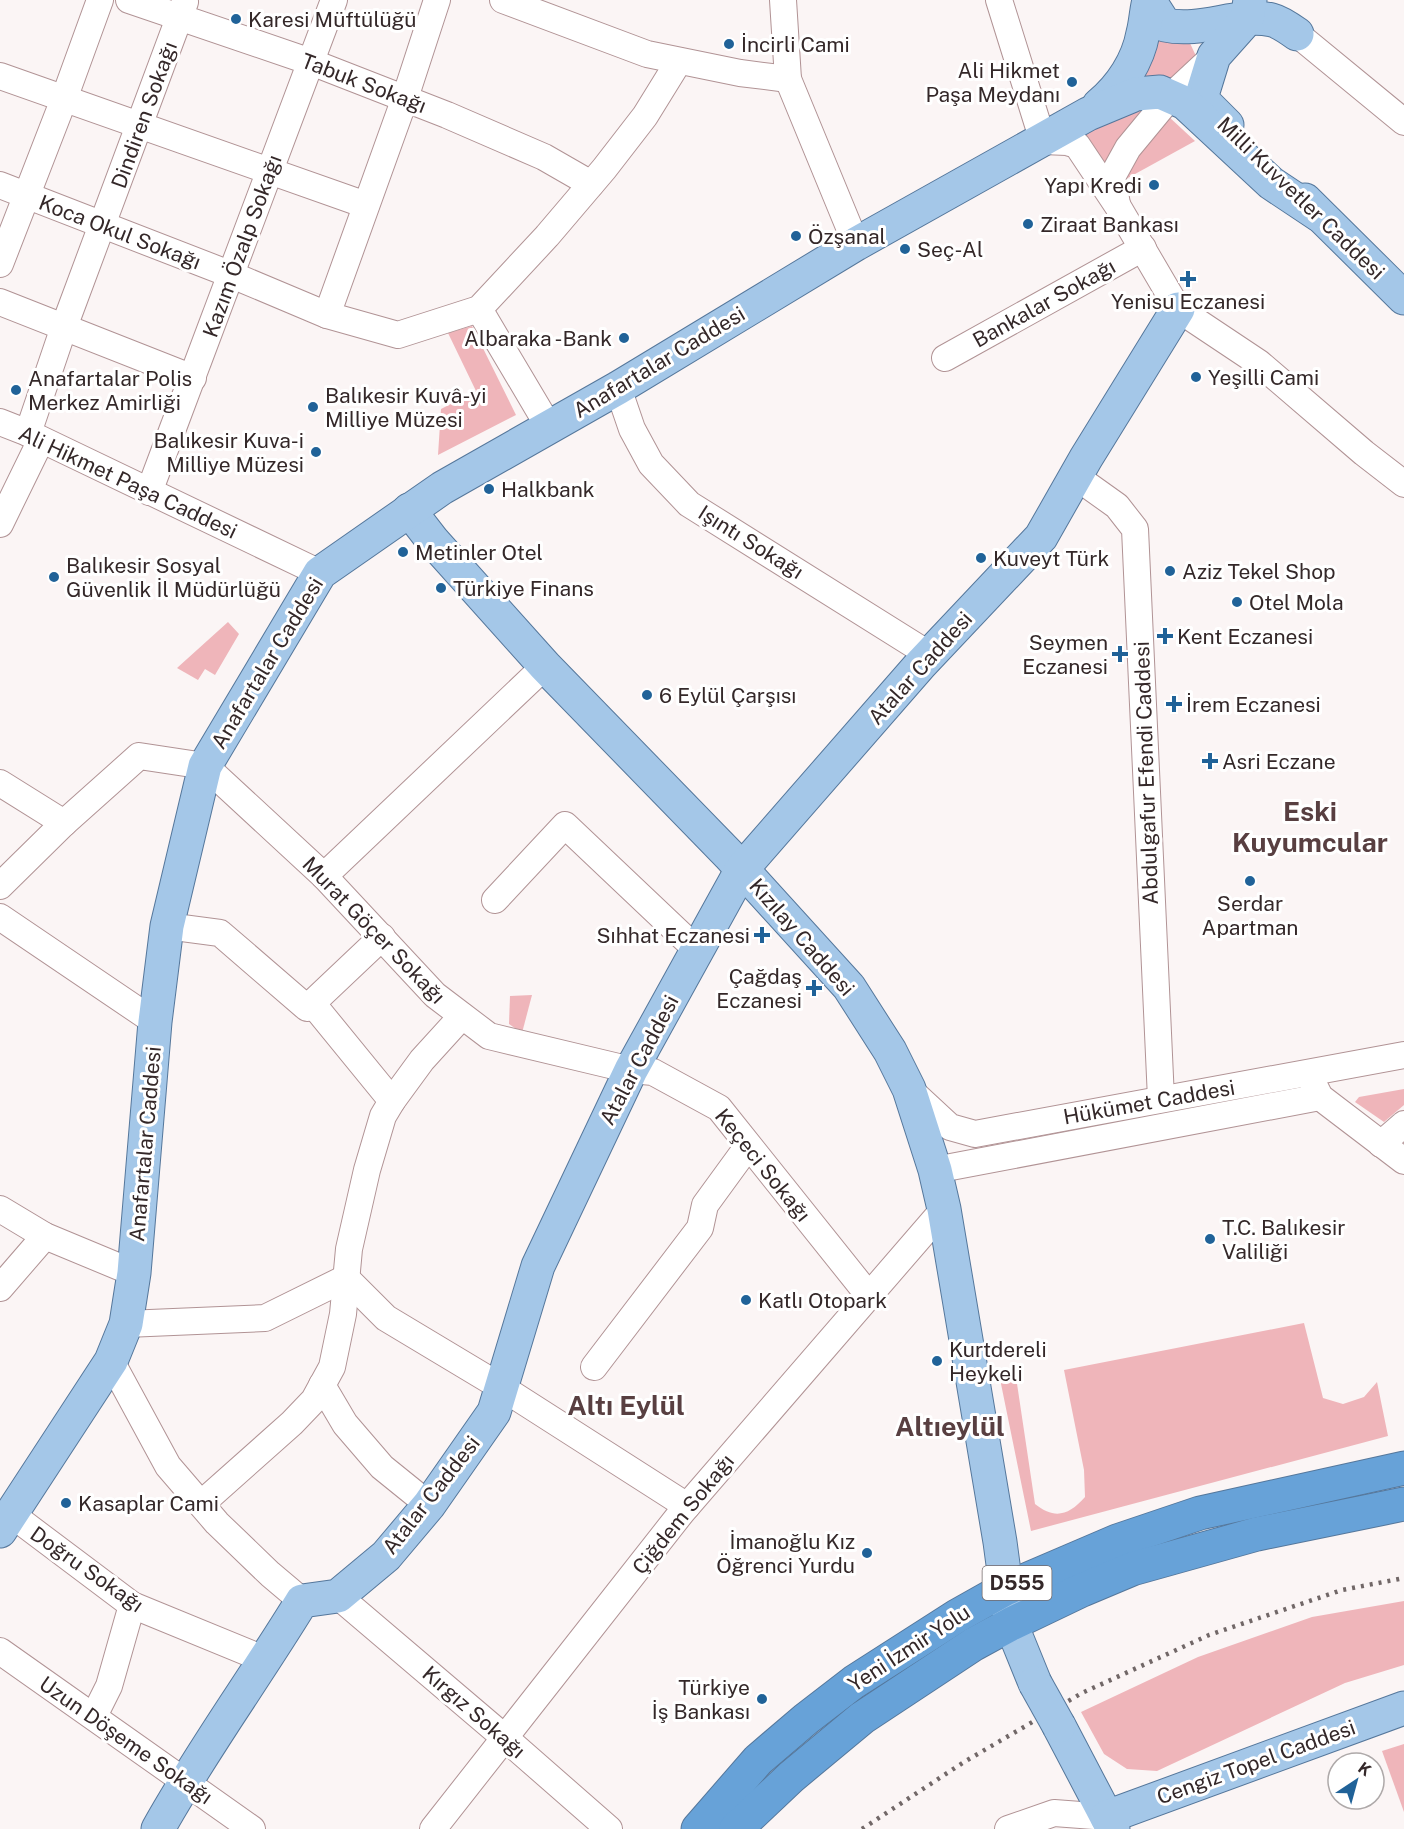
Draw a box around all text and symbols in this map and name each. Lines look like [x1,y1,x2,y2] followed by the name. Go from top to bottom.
[248,7,417,32] place label: Karesi Müftülüğü
[229,12,243,26] marker: Karesi Müftülüğü
[741,32,850,57] place label: İncirli Cami
[722,37,736,51] marker: İncirli Cami
[106,38,182,192] street label: Dindiren Sokağı
[298,48,430,118] street label: Tabuk Sokağı
[925,58,1060,107] place label: Ali Hikmet Paşa Meydanı
[1065,75,1079,89] marker: Ali Hikmet Paşa Meydanı
[1212,112,1390,284] street label: Milli Kuvvetler Caddesi
[197,151,287,341] street label: Kazım Özalp Sokağı
[1044,173,1142,198] place label: Yapı Kredi
[1147,178,1161,192] marker: Yapı Kredi
[35,190,205,274] street label: Koca Okul Sokağı
[1040,212,1179,237] place label: Ziraat Bankası
[1021,217,1035,231] marker: Ziraat Bankası
[808,224,886,249] place label: Özşanal
[789,229,803,243] marker: Özşanal
[917,237,983,262] place label: Seç-Al
[898,242,912,256] marker: Seç-Al
[968,253,1120,353] street label: Bankalar Sokağı
[1181,272,1195,286] marker: Yenisu Eczanesi
[1111,289,1265,314] place label: Yenisu Eczanesi
[569,301,749,423] street label: Anafartalar Caddesi
[464,326,612,351] place label: Albaraka -Bank
[617,331,631,345] marker: Albaraka -Bank
[1208,365,1319,390] place label: Yeşilli Cami
[28,366,192,415] place label: Anafartalar Polis Merkez Amirliği
[1189,370,1203,384] marker: Yeşilli Cami
[9,383,23,397] marker: Anafartalar Polis Merkez Amirliği
[325,383,486,432] place label: Balıkesir Kuvâ-yi Milliye Müzesi
[306,400,320,414] marker: Balıkesir Kuvâ-yi Milliye Müzesi
[15,420,241,544] street label: Ali Hikmet Paşa Caddesi
[153,428,304,477] place label: Balıkesir Kuva-i Milliye Müzesi
[309,445,323,459] marker: Balıkesir Kuva-i Milliye Müzesi
[501,477,595,502] place label: Halkbank
[482,482,496,496] marker: Halkbank
[694,500,808,584] street label: Işıntı Sokağı
[415,540,543,565] place label: Metinler Otel
[396,545,410,559] marker: Metinler Otel
[993,546,1109,571] place label: Kuveyt Türk
[974,551,988,565] marker: Kuveyt Türk
[66,553,281,602] place label: Balıkesir Sosyal Güvenlik İl Müdürlüğü
[1182,559,1336,584] place label: Aziz Tekel Shop
[1163,564,1177,578] marker: Aziz Tekel Shop
[47,570,61,584] marker: Balıkesir Sosyal Güvenlik İl Müdürlüğü
[206,573,328,753] street label: Anafartalar Caddesi
[453,576,594,601] place label: Türkiye Finans
[434,581,448,595] marker: Türkiye Finans
[1249,590,1344,615] place label: Otel Mola
[1230,595,1244,609] marker: Otel Mola
[863,606,977,730] street label: Atalar Caddesi
[1177,624,1313,649] place label: Kent Eczanesi
[1158,629,1172,643] marker: Kent Eczanesi
[1022,630,1108,679] place label: Seymen Eczanesi
[1129,641,1163,905] street label: Abdulgafur Efendi Caddesi
[1113,647,1127,661] marker: Seymen Eczanesi
[659,683,796,708] place label: 6 Eylül Çarşısı
[640,688,654,702] marker: 6 Eylül Çarşısı
[1186,692,1321,717] place label: İrem Eczanesi
[1167,697,1181,711] marker: İrem Eczanesi
[1222,749,1336,774] place label: Asri Eczane
[1203,754,1217,768] marker: Asri Eczane
[1232,795,1388,858] district label: Eski Kuyumcular
[298,851,450,1009] street label: Murat Göçer Sokağı
[744,873,860,1001] street label: Kızılay Caddesi
[1243,874,1257,888] marker: Serdar Apartman
[1202,891,1298,940] place label: Serdar Apartman
[596,923,750,948] place label: Sıhhat Eczanesi
[755,928,769,942] marker: Sıhhat Eczanesi
[716,964,802,1013] place label: Çağdaş Eczanesi
[807,981,821,995] marker: Çağdaş Eczanesi
[594,991,684,1129] street label: Atalar Caddesi
[124,1045,166,1243] street label: Anafartalar Caddesi
[1061,1075,1237,1129] street label: Hükümet Caddesi
[710,1104,816,1226] street label: Keçeci Sokağı
[1222,1215,1345,1264] place label: T.C. Balıkesir Valiliği
[1203,1232,1217,1246] marker: T.C. Balıkesir Valiliği
[758,1288,887,1313] place label: Katlı Otopark
[739,1293,753,1307] marker: Katlı Otopark
[949,1337,1047,1386] place label: Kurtdereli Heykeli
[930,1354,944,1368] marker: Kurtdereli Heykeli
[567,1389,685,1421] district label: Altı Eylül
[895,1410,1005,1442] district label: Altıeylül
[377,1431,485,1559] street label: Atalar Caddesi
[627,1449,739,1579] street label: Çiğdem Sokağı
[78,1491,219,1516] place label: Kasaplar Cami
[59,1496,73,1510] marker: Kasaplar Cami
[26,1521,148,1617] street label: Doğru Sokağı
[716,1529,855,1578] place label: İmanoğlu Kız Öğrenci Yurdu
[860,1546,874,1560] marker: İmanoğlu Kız Öğrenci Yurdu
[982,1566,1052,1600] road number: D555
[843,1599,975,1697] street label: Yeni İzmir Yolu
[418,1661,530,1763] street label: Kırgız Sokağı
[35,1671,217,1809] street label: Uzun Döşeme Sokağı
[652,1675,750,1724] place label: Türkiye İş Bankası
[755,1692,769,1706] marker: Türkiye İş Bankası
[1153,1714,1359,1810] street label: Cengiz Topel Caddesi
[1326,1751,1386,1811] north arrow
[1354,1758,1375,1781] text: K

